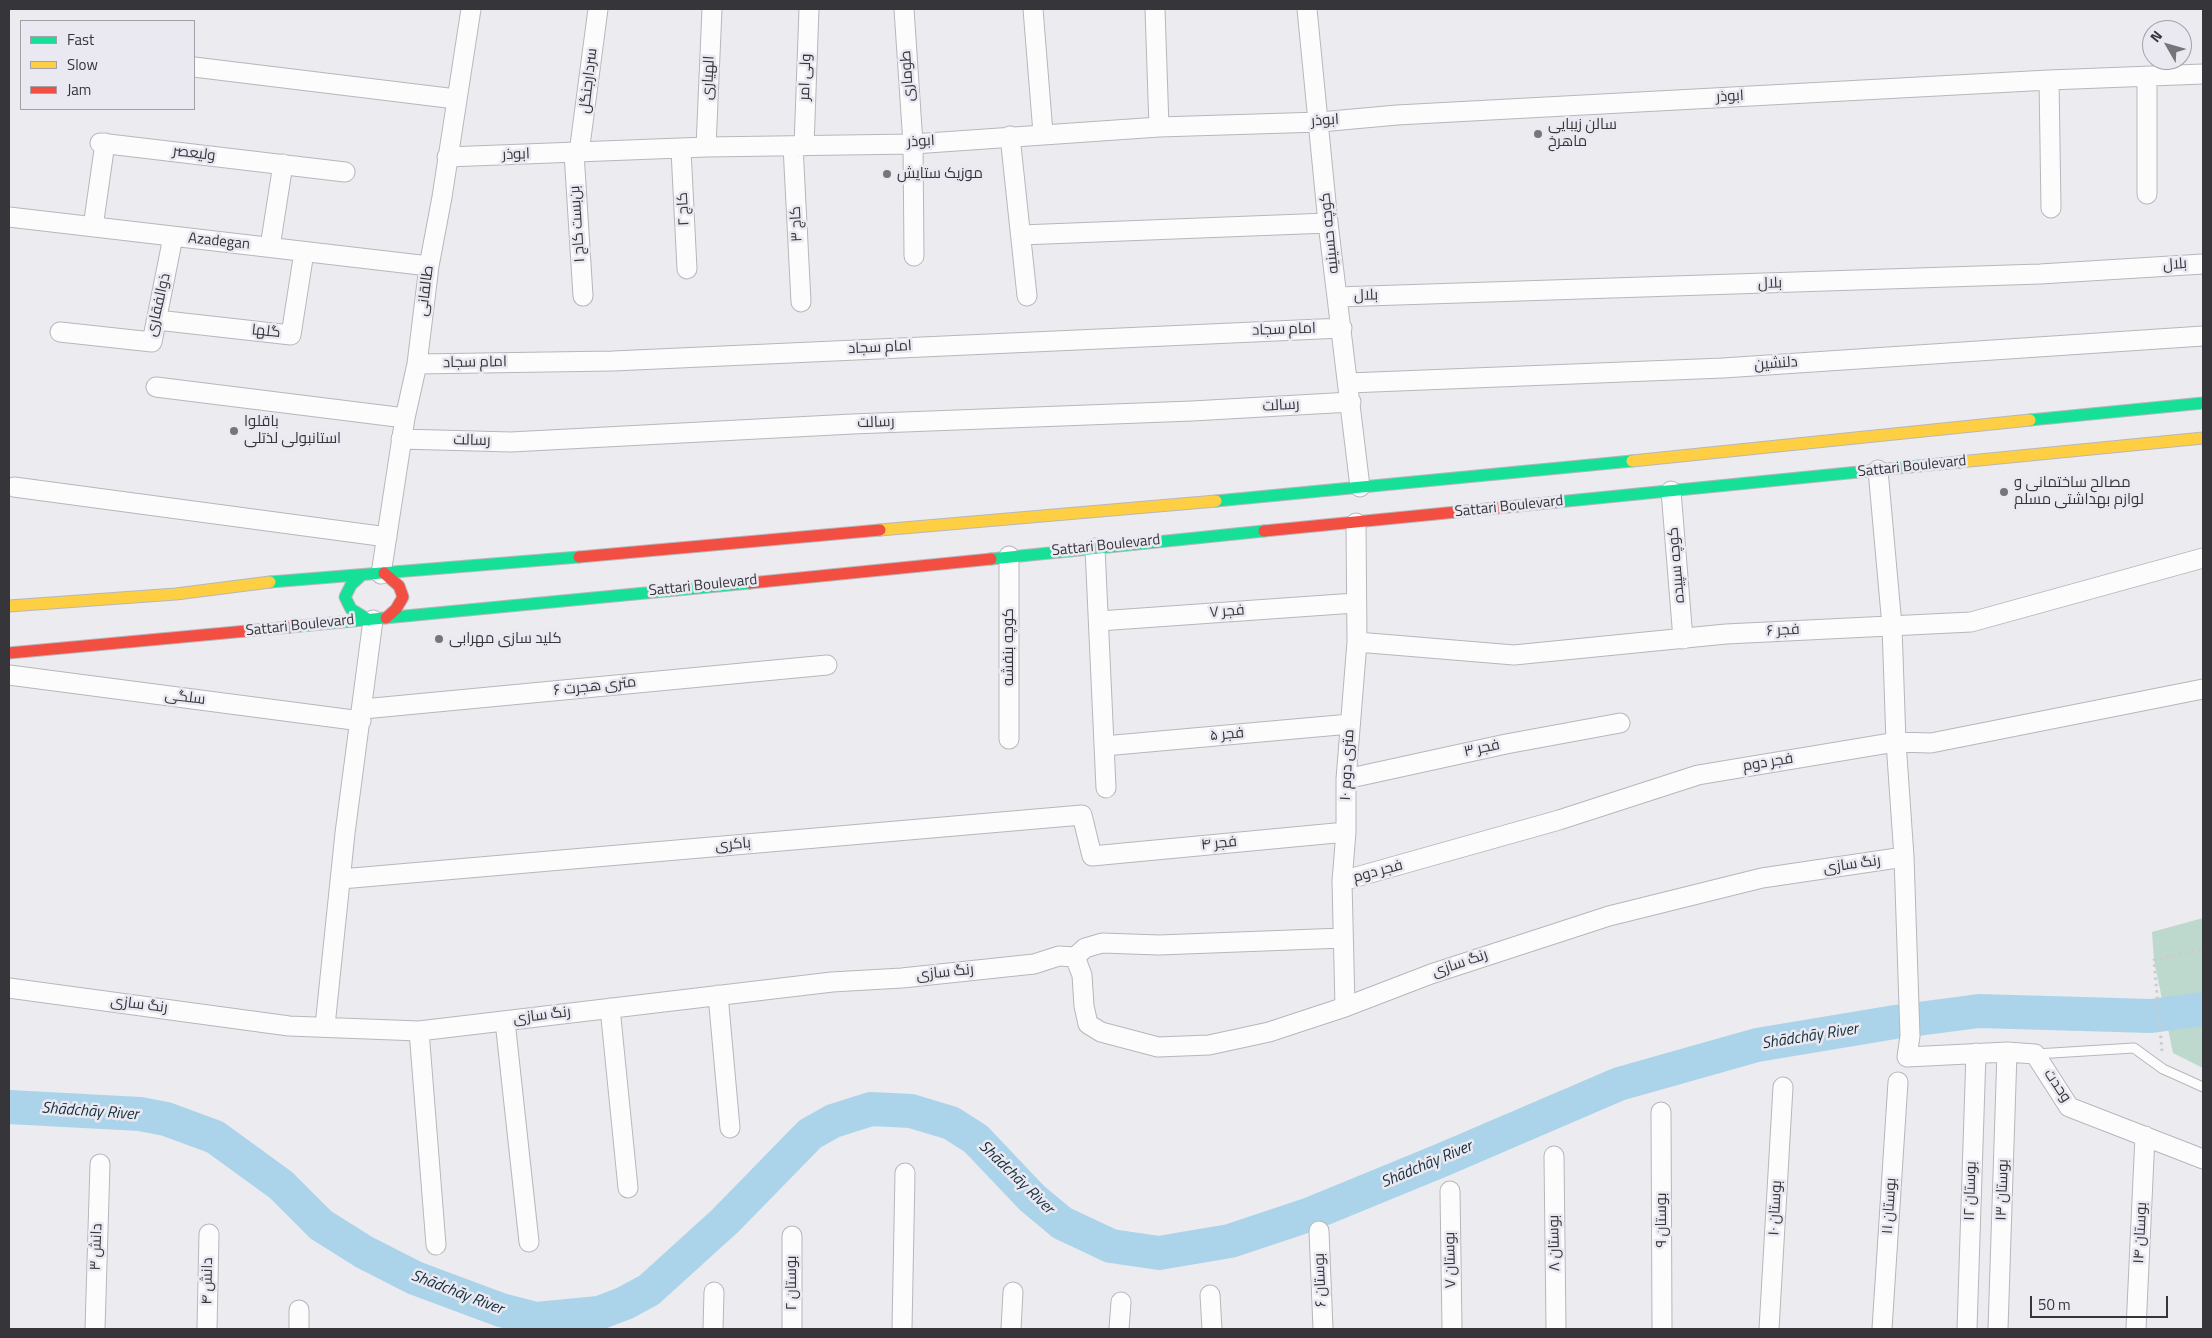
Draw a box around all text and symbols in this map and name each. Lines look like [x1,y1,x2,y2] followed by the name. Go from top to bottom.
[20,20,195,110] legend
[2142,20,2192,70] north arrow
[2144,26,2167,46] text: N
[67,28,94,51] text: Fast
[576,47,602,115] street label: سردارجنگل
[897,50,919,102] street label: طوماری
[67,53,98,76] text: Slow
[796,53,816,101] street label: ولی امر
[699,55,719,101] street label: الهیاری
[67,78,91,101] text: Jam
[1716,87,1744,107] street label: ابوذر
[1310,111,1340,131] street label: ابوذر
[1548,116,1617,151] place label: سالن زیبایی ماهرخ
[1532,128,1544,140] marker: سالن زیبایی ماهرخ
[907,132,935,152] street label: ابوذر
[172,142,216,166] street label: ولیعصر
[502,146,530,164] street label: ابوذر
[897,165,983,183] place label: موزیک ستایش
[881,168,893,180] marker: موزیک ستایش
[566,185,590,263] street label: بن‌بست کاج ۱
[674,192,694,226] street label: کاج ۲
[1317,192,1343,274] street label: کوچه حسینیه
[787,206,807,242] street label: کاج ۳
[187,230,251,254] street label: Azadegan
[2162,255,2188,275] street label: بلال
[414,265,438,317] street label: طالقانی
[143,272,175,338] street label: ذوالفقاری
[1758,275,1782,293] street label: بلال
[1354,287,1378,305] street label: بلال
[1252,320,1316,340] street label: امام سجاد
[251,322,281,342] street label: گلها
[848,337,912,359] street label: امام سجاد
[443,353,507,373] street label: امام سجاد
[1754,354,1798,374] street label: دلنشین
[1262,396,1300,416] street label: رسالت
[244,413,341,448] place label: باقلوا استانبولی لذتلی
[857,413,895,433] street label: رسالت
[228,425,240,437] marker: باقلوا استانبولی لذتلی
[453,432,491,450] street label: رسالت
[1857,452,1967,482] street label: Sattari Boulevard
[2014,474,2144,509] place label: مصالح ساختمانی و لوازم بهداشتی مسلم
[1998,486,2010,498] marker: مصالح ساختمانی و لوازم بهداشتی مسلم
[1454,492,1564,522] street label: Sattari Boulevard
[1665,526,1689,604] street label: کوچه سپیده
[1051,531,1161,561] street label: Sattari Boulevard
[648,571,758,601] street label: Sattari Boulevard
[1209,602,1245,622] street label: فجر ۷
[1000,608,1018,686] street label: کوچه بنفشه
[245,611,355,641] street label: Sattari Boulevard
[1766,621,1800,641] street label: فجر ۶
[449,630,562,648] place label: کلید سازی مهرابی
[433,633,445,645] marker: کلید سازی مهرابی
[553,674,637,700] street label: ۶ متری هجرت
[164,687,206,709] street label: سلگی
[1209,725,1245,745] street label: فجر ۵
[1337,729,1359,801] street label: ۱۰ متری دوم
[1462,736,1502,762] street label: فجر ۳
[1742,750,1794,776] street label: فجر دوم
[1200,833,1238,855] street label: فجر ۴
[714,834,752,856] street label: باکری
[1822,852,1882,878] street label: رنگ سازی
[1351,857,1405,887] street label: فجر دوم
[1430,946,1490,982] street label: رنگ سازی
[915,961,975,985] street label: رنگ سازی
[109,993,169,1017] street label: رنگ سازی
[512,1004,572,1028] street label: رنگ سازی
[1761,1020,1859,1054] water label: Shādchāy River
[2039,1066,2075,1106] street label: وحدت
[41,1099,139,1125] water label: Shādchāy River
[974,1137,1058,1219] water label: Shādchāy River
[1379,1137,1475,1193] water label: Shādchāy River
[1993,1159,2013,1221] street label: بوستان ۱۳
[1961,1161,1981,1221] street label: بوستان ۱۲
[1879,1177,1901,1235] street label: بوستان ۱۱
[1766,1180,1786,1236] street label: بوستان ۱۰
[1653,1193,1671,1247] street label: بوستان ۹
[2130,1202,2152,1264] street label: بوستان ۱۴
[1546,1215,1564,1271] street label: بوستان ۸
[87,1223,107,1271] street label: دانش ۳
[1442,1232,1460,1288] street label: بوستان ۷
[1311,1253,1331,1307] street label: بوستان ۶
[783,1255,801,1311] street label: بوستان ۲
[199,1257,217,1305] street label: دانش ۴
[408,1267,506,1319] water label: Shādchāy River
[2032,1286,2170,1318] scale bar
[2038,1293,2071,1316] text: 50 m

